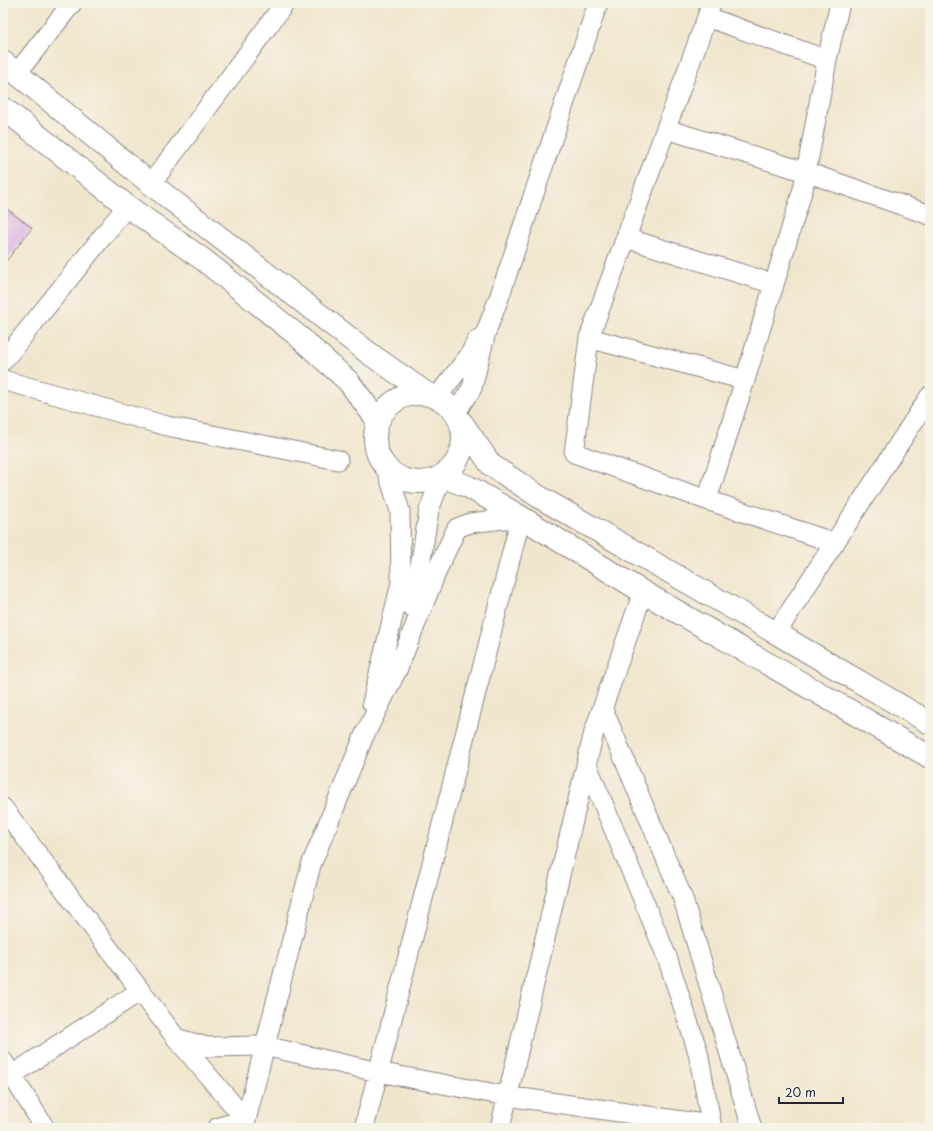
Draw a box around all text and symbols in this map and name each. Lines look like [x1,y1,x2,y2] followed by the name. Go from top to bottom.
[779,1079,843,1105] scale bar
[785,1083,816,1101] text: 20 m

